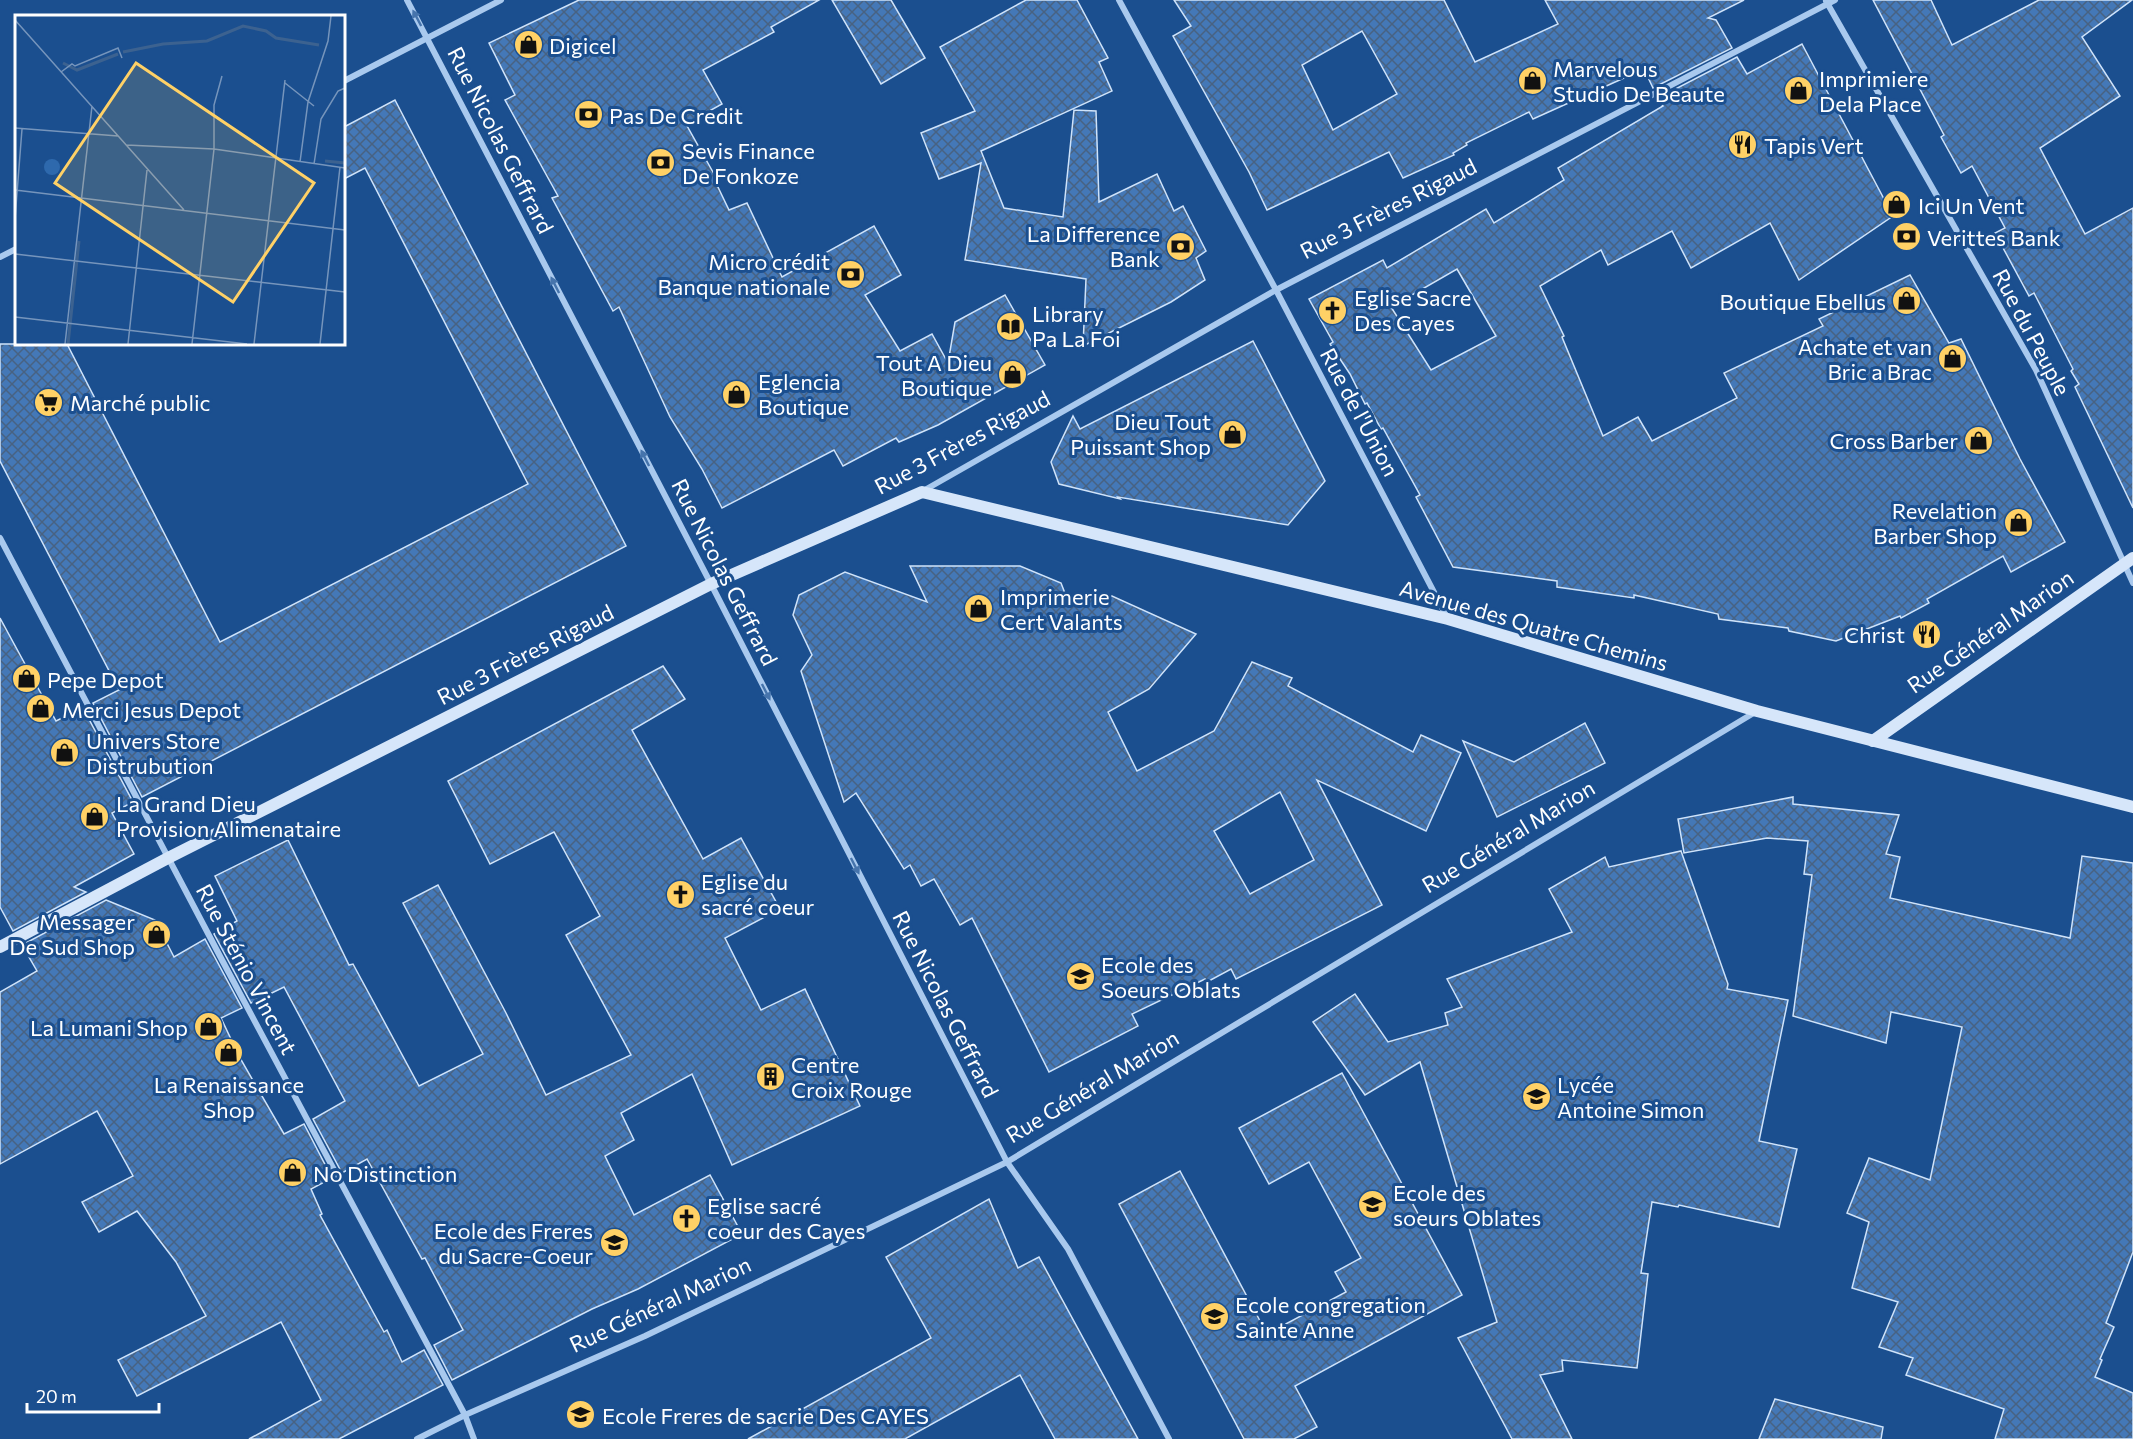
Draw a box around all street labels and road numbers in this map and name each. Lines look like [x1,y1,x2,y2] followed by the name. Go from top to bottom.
[442,42,560,238] street label: Rue Nicolas Geffrard
[1295,152,1481,264] street label: Rue 3 Frères Rigaud
[1987,264,2077,400] street label: Rue du Peuple
[1315,343,1405,481] street label: Rue de l'Union
[870,384,1054,500] street label: Rue 3 Frères Rigaud
[666,474,784,670] street label: Rue Nicolas Geffrard
[1902,563,2078,699] street label: Rue Général Marion
[1397,574,1671,676] street label: Avenue des Quatre Chemins
[432,598,618,710] street label: Rue 3 Frères Rigaud
[1417,774,1599,898] street label: Rue Général Marion
[191,879,303,1059] street label: Rue Sténio Vincent
[887,906,1005,1102] street label: Rue Nicolas Geffrard
[1001,1024,1183,1148] street label: Rue Général Marion
[565,1250,755,1358] street label: Rue Général Marion

